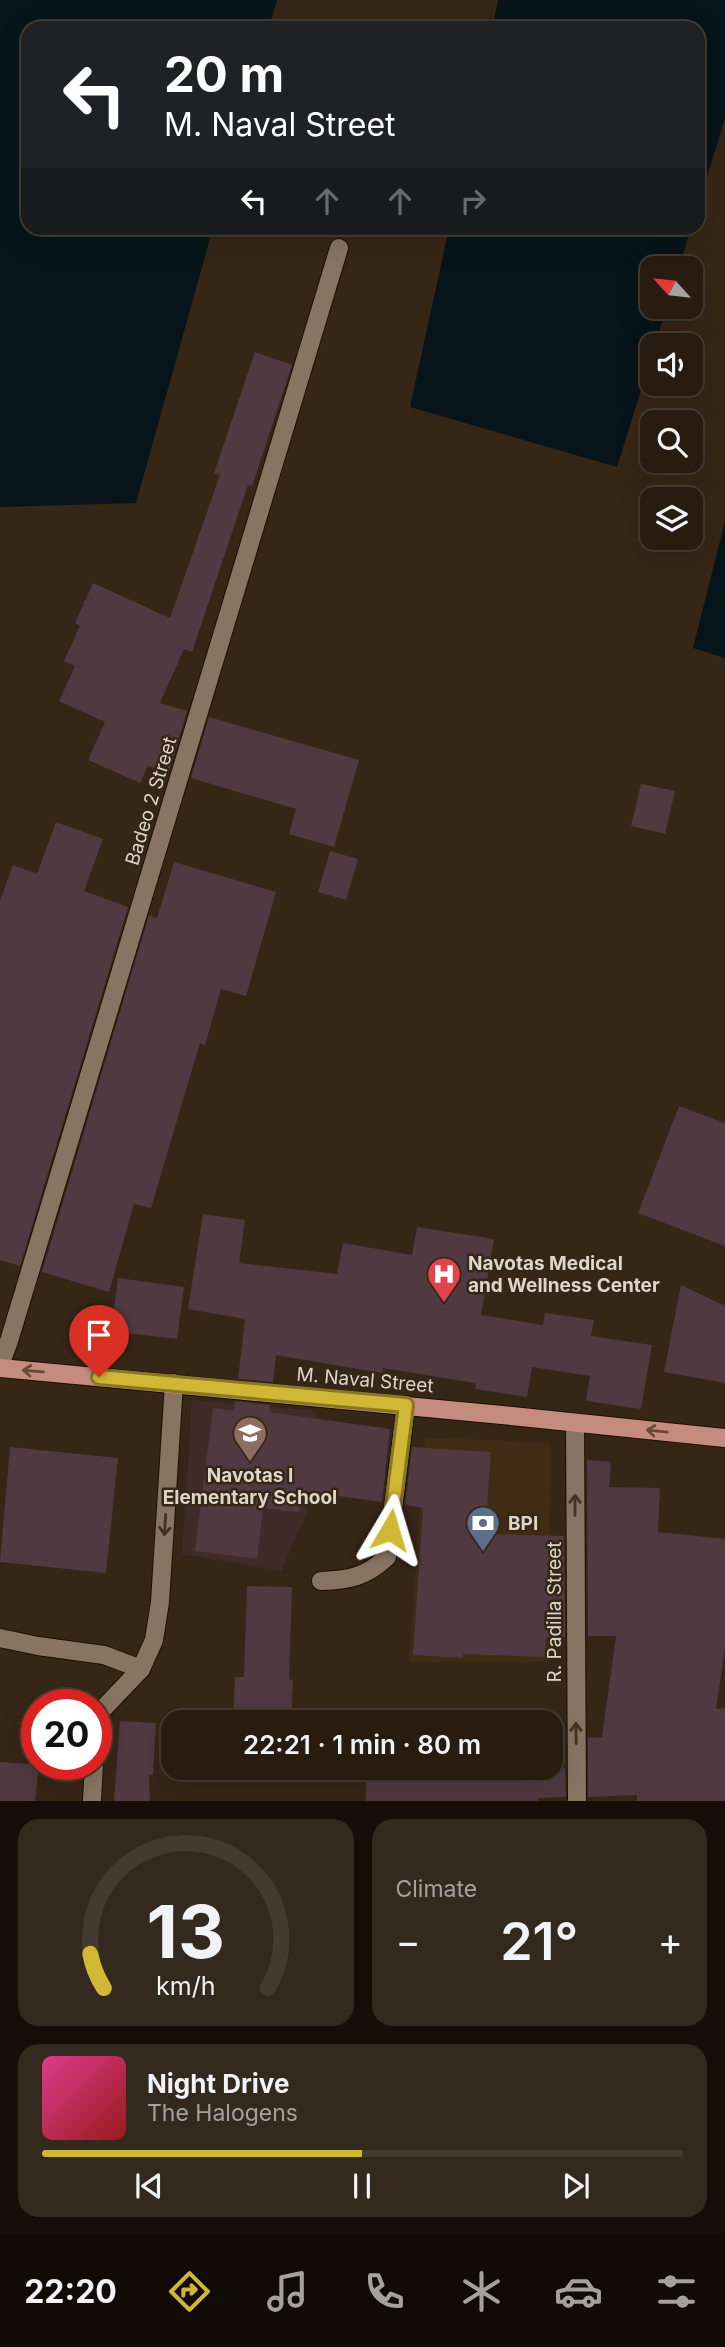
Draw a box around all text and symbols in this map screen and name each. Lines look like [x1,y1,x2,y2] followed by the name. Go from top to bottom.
[164,45,284,104] text: 20 m
[49,49,140,140] icon: left
[164,105,396,144] text: M. Naval Street
[235,182,273,220] icon: left
[308,182,346,220] icon: ahead
[381,182,419,220] icon: ahead
[454,182,492,220] icon: right
[640,256,704,318] north arrow
[640,256,703,550] map controls
[640,333,703,396] button: sound
[640,410,703,473] button: search
[640,487,703,550] button: layers
[121,734,181,868] street label: Badeo 2 Street
[468,1252,660,1297] place label: Navotas Medical and Wellness Center
[425,1255,463,1304] hospital icon: Navotas Medical and Wellness Center
[69,1305,129,1377] pin
[80,1316,118,1354] icon: arrive
[296,1363,434,1397] street label: M. Naval Street
[22,1364,44,1377] one-way arrow
[231,1414,269,1463] school or university icon: Navotas I Elementary School
[646,1425,669,1438] one-way arrow
[163,1464,337,1509] place label: Navotas I Elementary School
[353,1493,427,1567] position arrow
[568,1494,582,1517] one-way arrow
[464,1504,502,1553] bank icon: BPI
[508,1512,538,1535] place label: BPI
[158,1513,171,1535] one-way arrow
[543,1542,566,1682] street label: R. Padilla Street
[21,1689,112,1780] speed limit sign: 20
[569,1722,583,1745] one-way arrow
[243,1729,481,1760] text: 22:21 · 1 min · 80 m
[396,1875,477,1903] text: Climate
[147,1888,225,1977] text: 13
[500,1910,578,1973] text: 21°
[396,1918,421,1964] text: −
[658,1918,683,1964] text: +
[156,1971,215,2001] text: km/h
[147,2068,289,2099] text: Night Drive
[147,2099,298,2127] text: The Halogens
[130,2167,168,2205] icon: previous
[343,2167,381,2205] icon: pause
[557,2167,595,2205] icon: next
[165,2267,214,2316] icon: directions
[263,2267,312,2316] icon: music
[360,2267,409,2316] icon: phone
[457,2267,506,2316] icon: climate
[554,2267,603,2316] icon: car
[652,2267,701,2316] icon: filters
[24,2272,117,2311] text: 22:20

